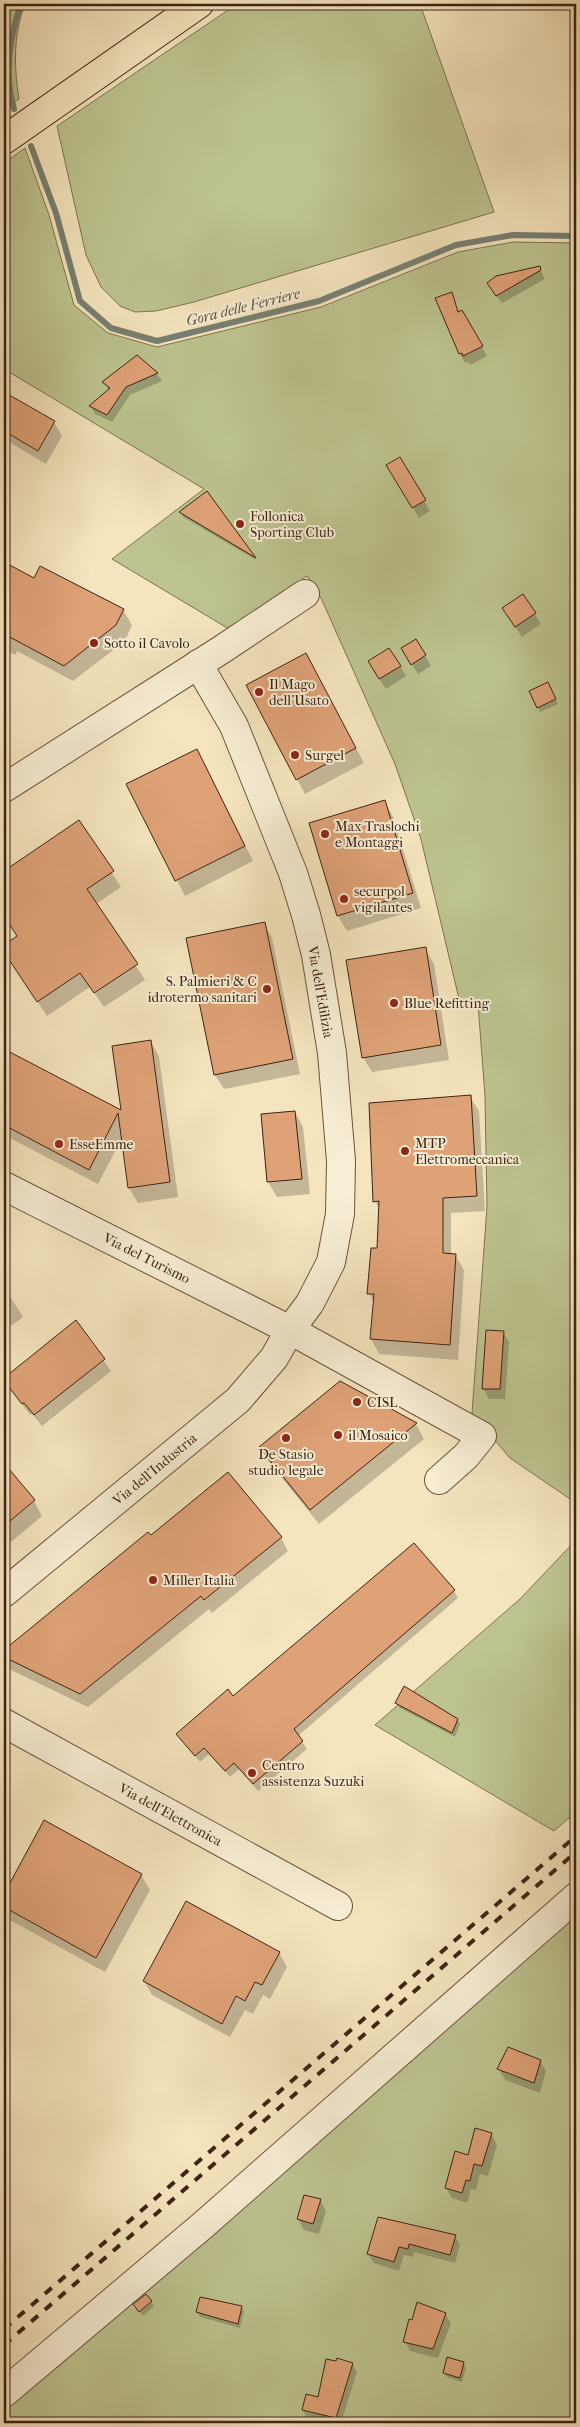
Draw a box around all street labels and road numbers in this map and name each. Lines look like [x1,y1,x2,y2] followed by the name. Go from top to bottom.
[304,944,337,1040] street label: Via dell'Edilizia
[99,1229,193,1287] street label: Via del Turismo
[109,1429,201,1510] street label: Via dell'Industria
[115,1779,225,1850] street label: Via dell'Elettronica

